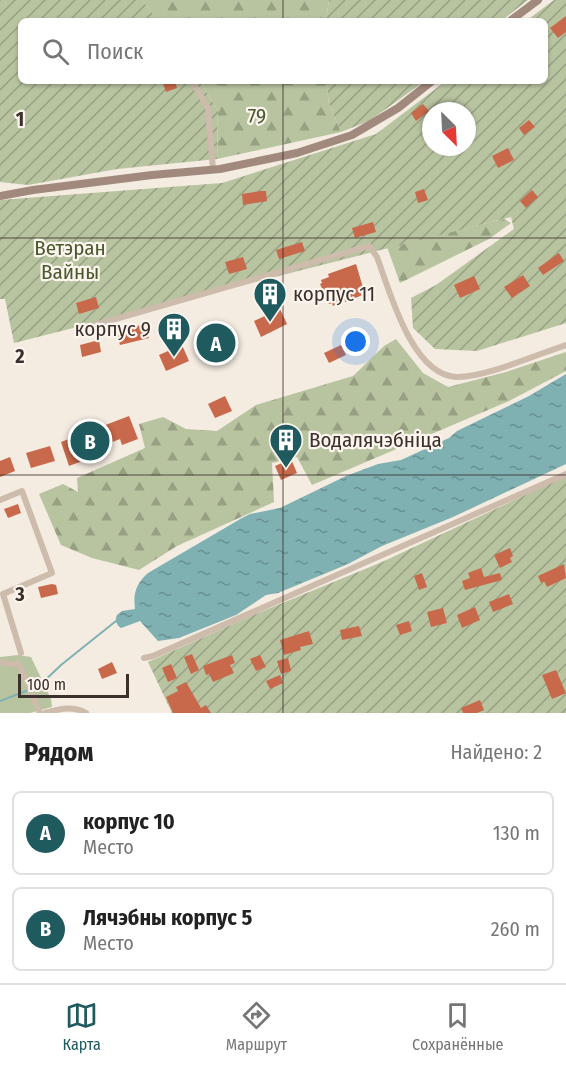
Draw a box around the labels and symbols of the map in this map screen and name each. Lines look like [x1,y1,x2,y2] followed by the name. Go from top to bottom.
[422,102,476,156] north arrow
[248,103,266,129] park label: 79
[16,107,24,131] text: 1
[34,235,106,285] park label: Ветэран Вайны
[252,276,288,323] building icon: корпус 11
[293,281,375,307] place label: корпус 11
[156,311,192,358] building icon: корпус 9
[75,316,151,342] place label: корпус 9
[196,320,236,366] pin: A
[341,327,370,356] your location
[14,344,25,368] text: 2
[70,418,110,464] pin: B
[268,422,304,469] building icon: Водалячэбніца
[309,427,442,453] place label: Водалячэбніца
[14,582,25,606] text: 3
[18,671,129,698] scale bar

